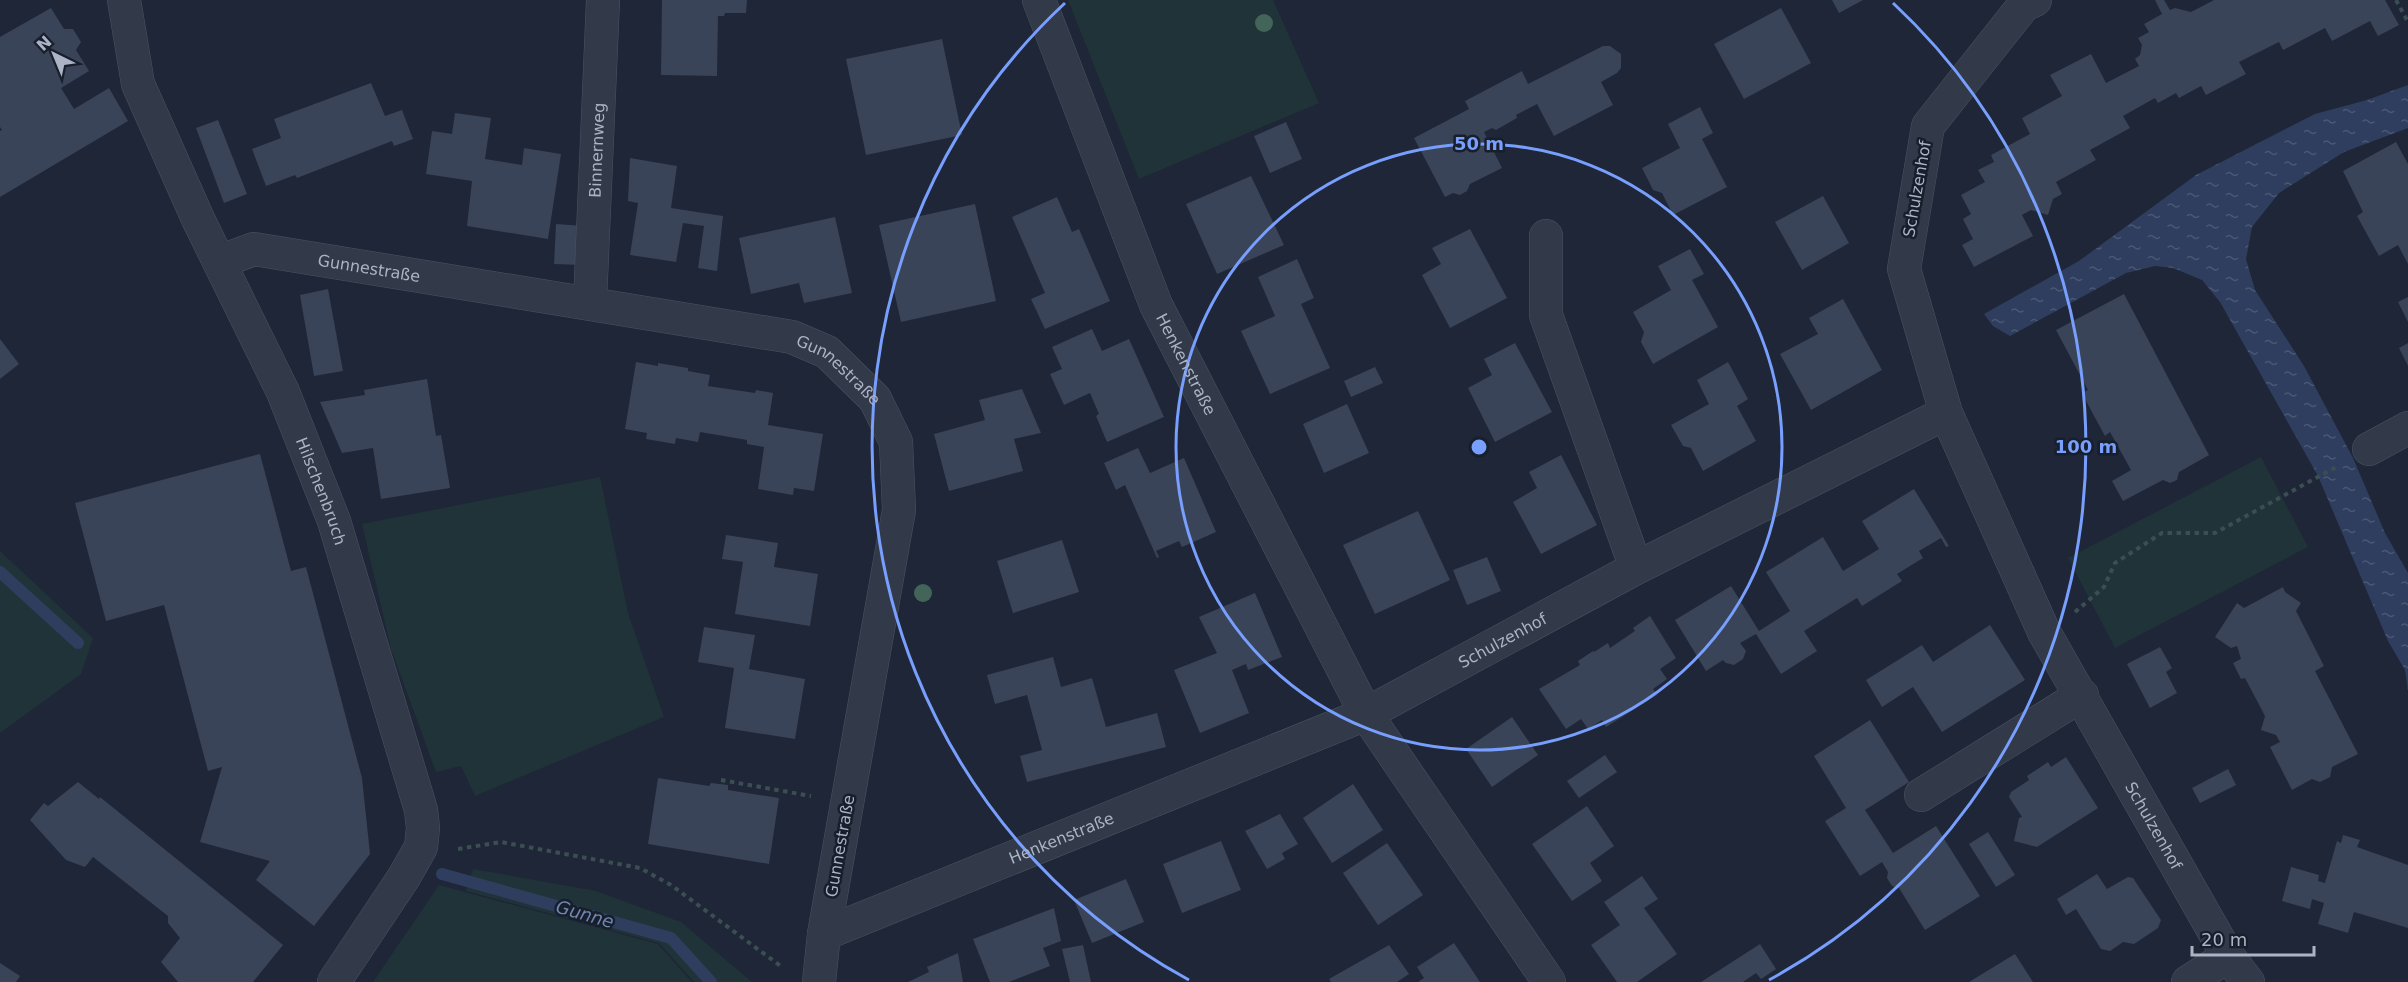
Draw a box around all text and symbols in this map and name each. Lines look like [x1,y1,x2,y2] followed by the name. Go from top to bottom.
[24,24,84,84] north arrow
[33,32,55,55] text: N
[585,102,608,198] street label: Binnernweg
[1454,133,1504,154] text: 50 m
[1899,139,1935,239] street label: Schulzenhof
[316,250,422,286] street label: Gunnestraße
[1152,310,1220,418] street label: Henkenstraße
[794,331,885,409] street label: Gunnestraße
[292,434,350,547] street label: Hilschenbruch
[2055,436,2117,457] text: 100 m
[1469,437,1489,457] centre of rings
[1455,608,1550,672] street label: Schulzenhof
[2122,778,2186,873] street label: Schulzenhof
[822,793,858,899] street label: Gunnestraße
[1006,808,1116,868] street label: Henkenstraße
[554,896,616,932] water label: Gunne
[2192,919,2314,957] scale bar
[2201,929,2247,950] text: 20 m

